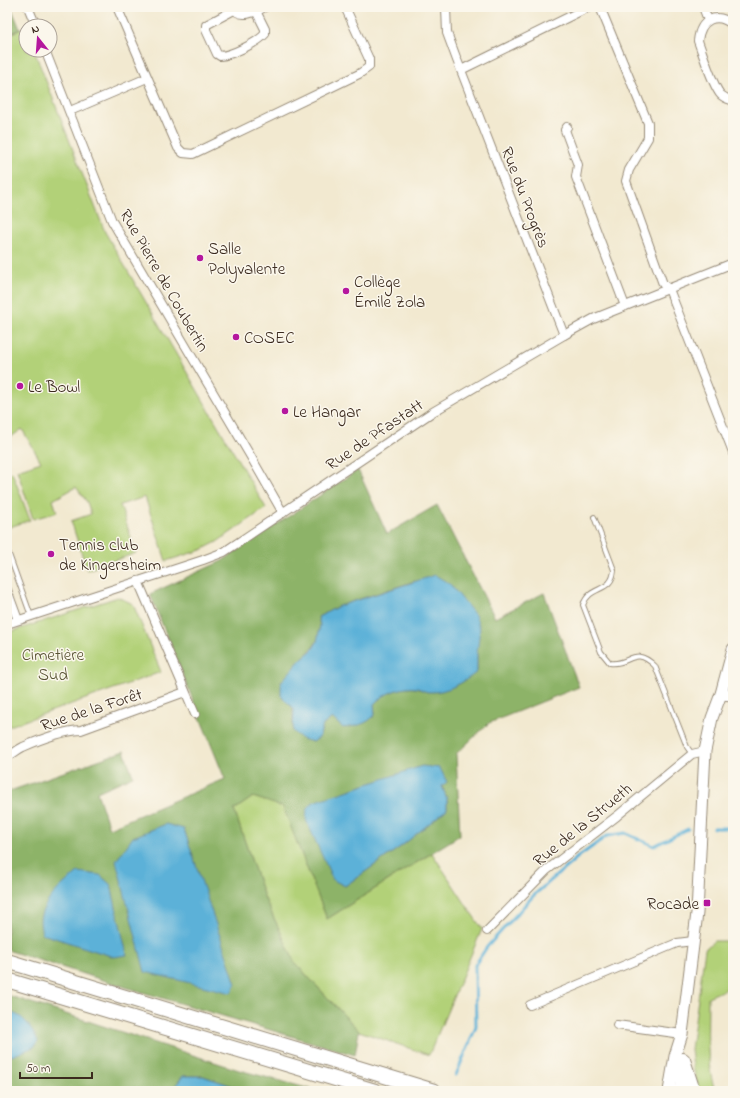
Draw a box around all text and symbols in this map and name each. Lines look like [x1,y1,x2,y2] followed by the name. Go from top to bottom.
[18,18,58,58] north arrow
[29,21,41,38] text: N
[492,143,555,252] street label: Rue du Progrès
[113,205,215,357] street label: Rue Pierre de Coubertin
[208,237,286,283] place label: Salle Polyvalente
[195,253,205,263] marker: Salle Polyvalente
[354,270,425,315] place label: Collège Émile Zola
[341,286,351,296] marker: Collège Émile Zola
[244,326,295,351] place label: COSEC
[231,332,241,342] marker: COSEC
[28,375,80,400] place label: Le Bowl
[15,381,25,391] marker: Le Bowl
[321,393,429,477] street label: Rue de Pfastatt
[293,400,361,427] place label: Le Hangar
[280,406,290,416] marker: Le Hangar
[59,533,161,580] place label: Tennis club de Kingersheim
[46,549,56,559] marker: Tennis club de Kingersheim
[22,643,85,688] park label: Cimetière Sud
[37,682,146,739] street label: Rue de la Forêt
[528,777,638,873] street label: Rue de la Strueth
[647,892,699,917] place label: Rocade
[702,898,712,908] marker: Rocade
[20,1054,92,1080] scale bar
[26,1060,50,1078] text: 50 m

